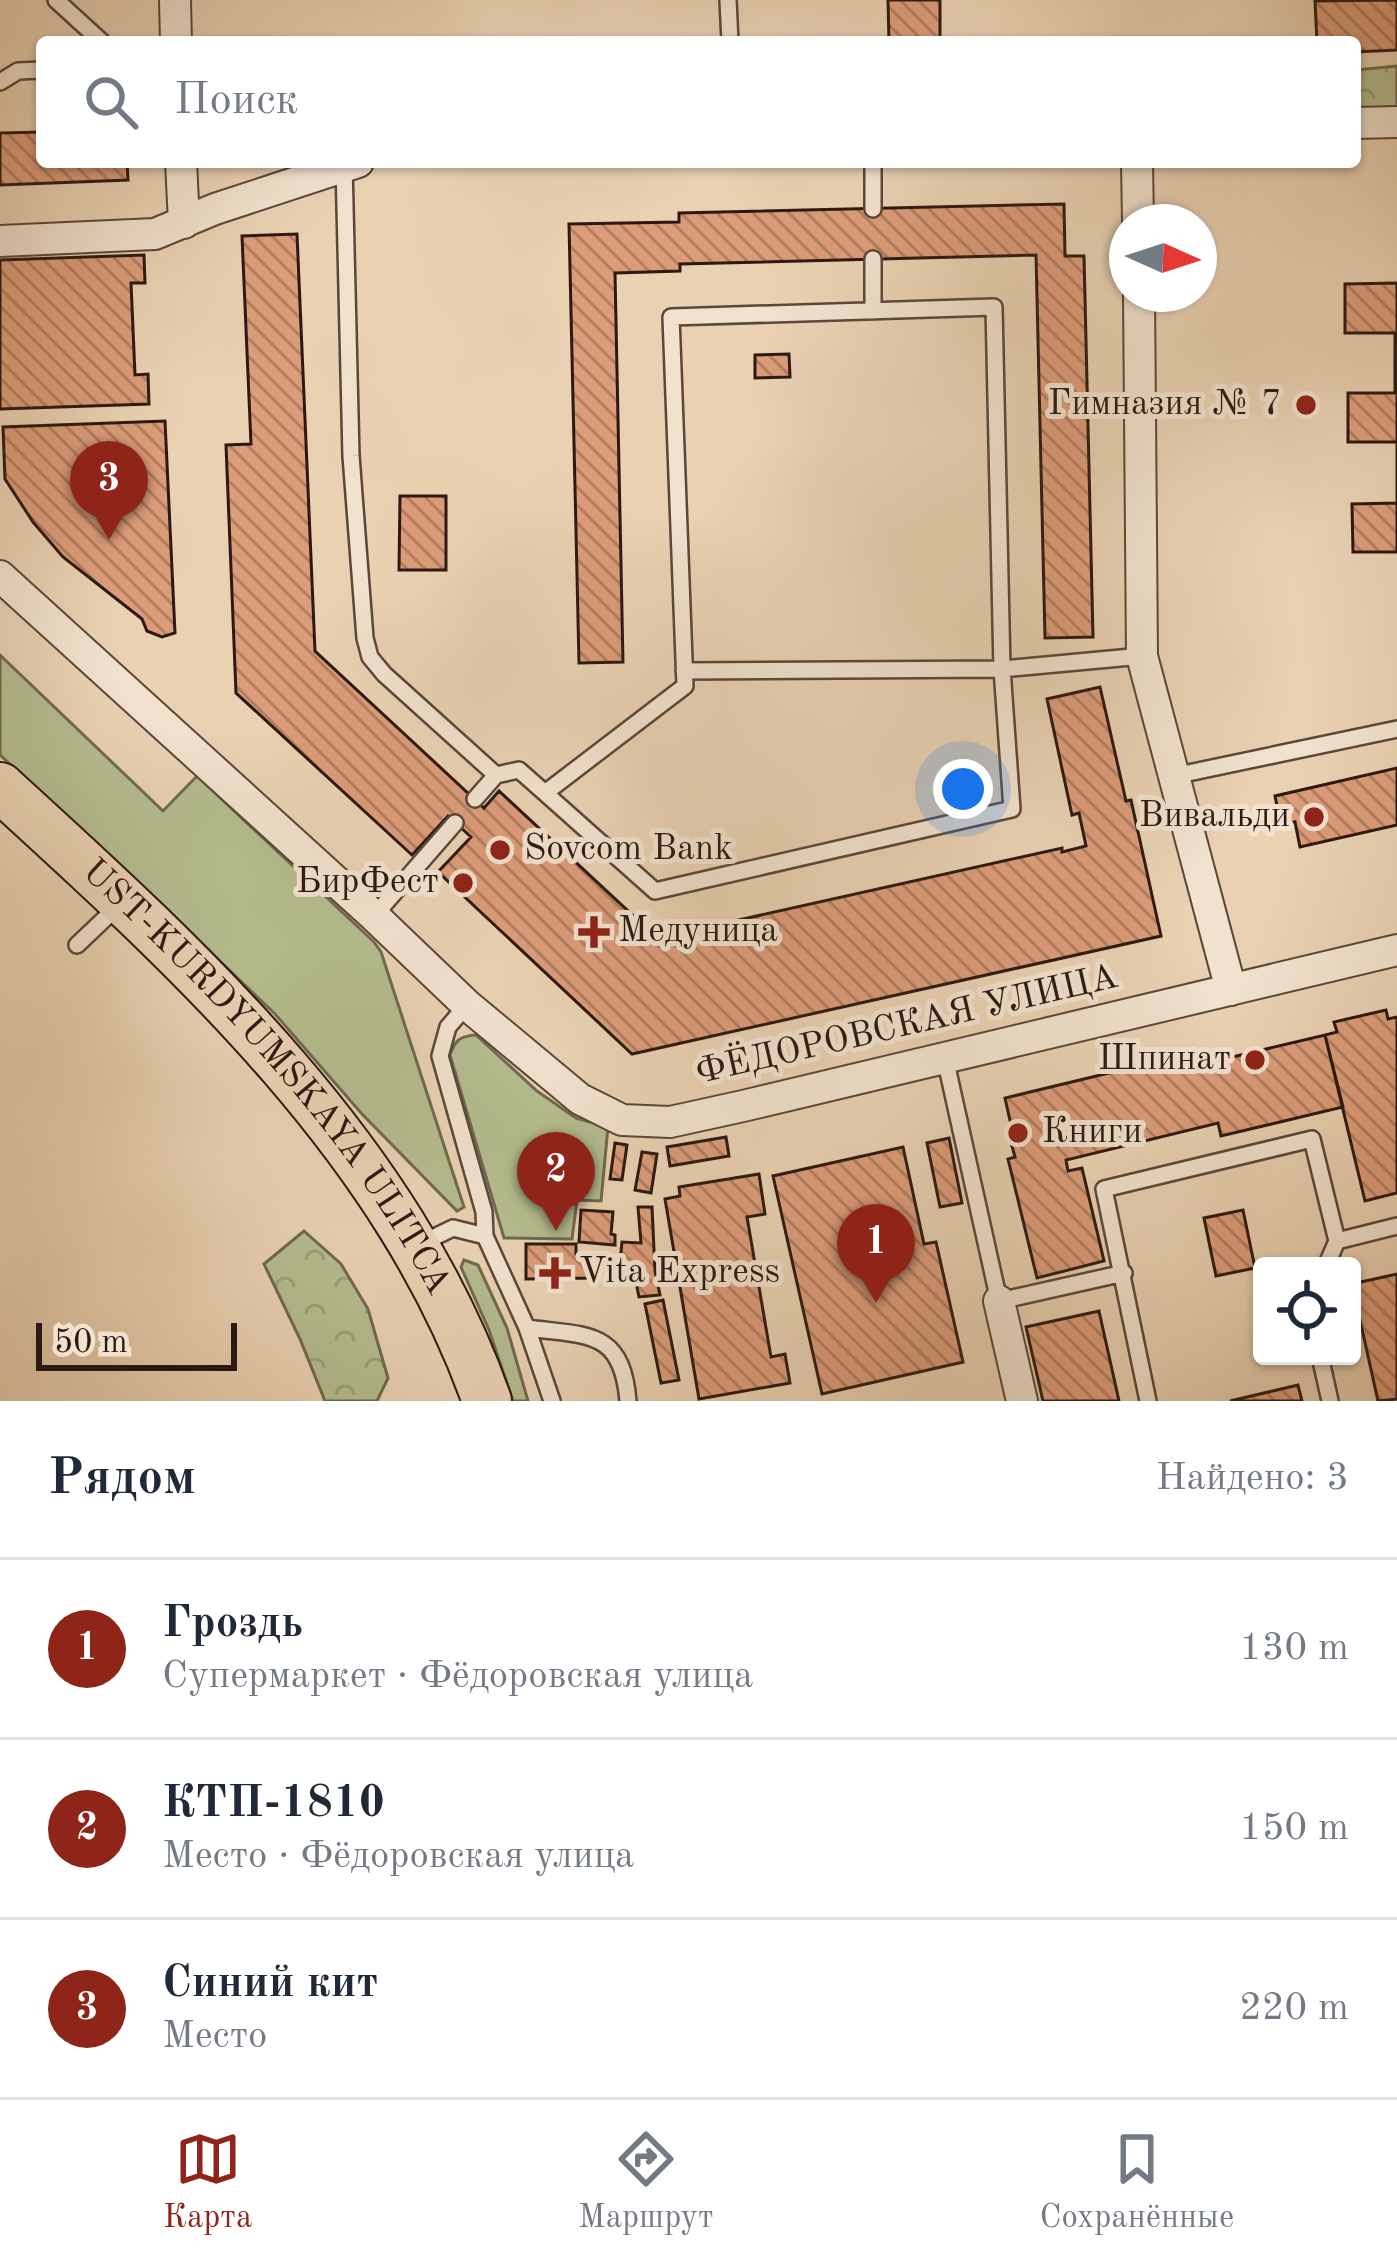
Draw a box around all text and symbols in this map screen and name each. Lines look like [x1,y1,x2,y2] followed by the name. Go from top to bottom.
[36,36,1361,168] search box
[78,69,144,135] icon: search
[174,79,298,124] text: Поиск
[1109,204,1217,312] north arrow
[1048,387,1282,423] place label: Гимназия № 7
[1293,392,1319,418] marker: Гимназия № 7
[70,441,148,540] pin: 3
[933,759,993,819] your location
[1139,799,1290,835] place label: Вивальди
[1301,804,1327,830] marker: Вивальди
[524,832,733,868] place label: Sovcom Bank
[487,837,513,863] marker: Sovcom Bank
[75,854,456,1301] street label: UST-KURDYUMSKAYA ULITCA
[296,865,439,901] place label: БирФест
[450,870,476,896] marker: БирФест
[618,914,778,950] place label: Медуница
[581,919,607,945] marker: Медуница
[691,954,1122,1092] street label: ФЁДОРОВСКАЯ УЛИЦА
[1098,1042,1231,1078] place label: Шпинат
[1242,1047,1268,1073] marker: Шпинат
[1042,1115,1142,1151] place label: Книги
[1005,1120,1031,1146] marker: Книги
[517,1132,595,1231] pin: 2
[837,1204,915,1303] pin: 1
[579,1255,780,1291] place label: Vita Express
[1253,1257,1361,1365] map controls
[1253,1257,1361,1365] button: locate
[542,1260,568,1286] marker: Vita Express
[36,1317,237,1370] scale bar
[54,1327,128,1360] text: 50 m
[48,1454,196,1505] text: Рядом
[1156,1459,1349,1498] text: Найдено: 3
[162,1602,303,1647] text: Гроздь
[76,1629,98,1668] text: 1
[1239,1629,1349,1668] text: 130 m
[162,1657,753,1696] text: Супермаркет · Фёдоровская улица
[162,1782,385,1827] text: КТП-1810
[76,1809,98,1848] text: 2
[1239,1809,1349,1848] text: 150 m
[162,1837,634,1876] text: Место · Фёдоровская улица
[162,1962,378,2007] text: Синий кит
[76,1989,98,2028] text: 3
[1239,1989,1349,2028] text: 220 m
[162,2017,267,2056] text: Место
[163,2126,252,2239] tab: Карта
[578,2126,714,2239] tab: Маршрут
[1039,2126,1234,2239] tab: Сохранённые

